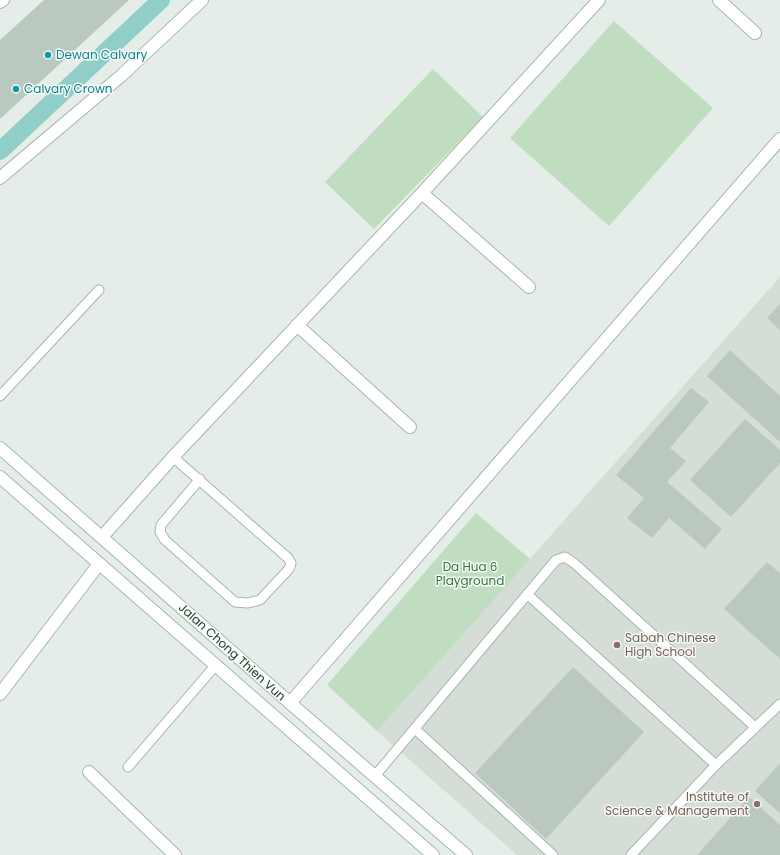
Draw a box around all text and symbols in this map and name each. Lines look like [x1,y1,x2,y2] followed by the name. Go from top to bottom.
[56,46,147,63] place label: Dewan Calvary
[43,50,53,60] marker: Dewan Calvary
[24,80,113,97] place label: Calvary Crown
[11,84,21,94] marker: Calvary Crown
[436,558,504,589] park label: Da Hua 6 Playground
[175,599,290,704] street label: Jalan Chong Thien Vun
[625,629,716,660] place label: Sabah Chinese High School
[612,640,622,650] marker: Sabah Chinese High School
[605,788,749,819] place label: Institute of Science & Management
[752,799,762,809] marker: Institute of Science & Management

